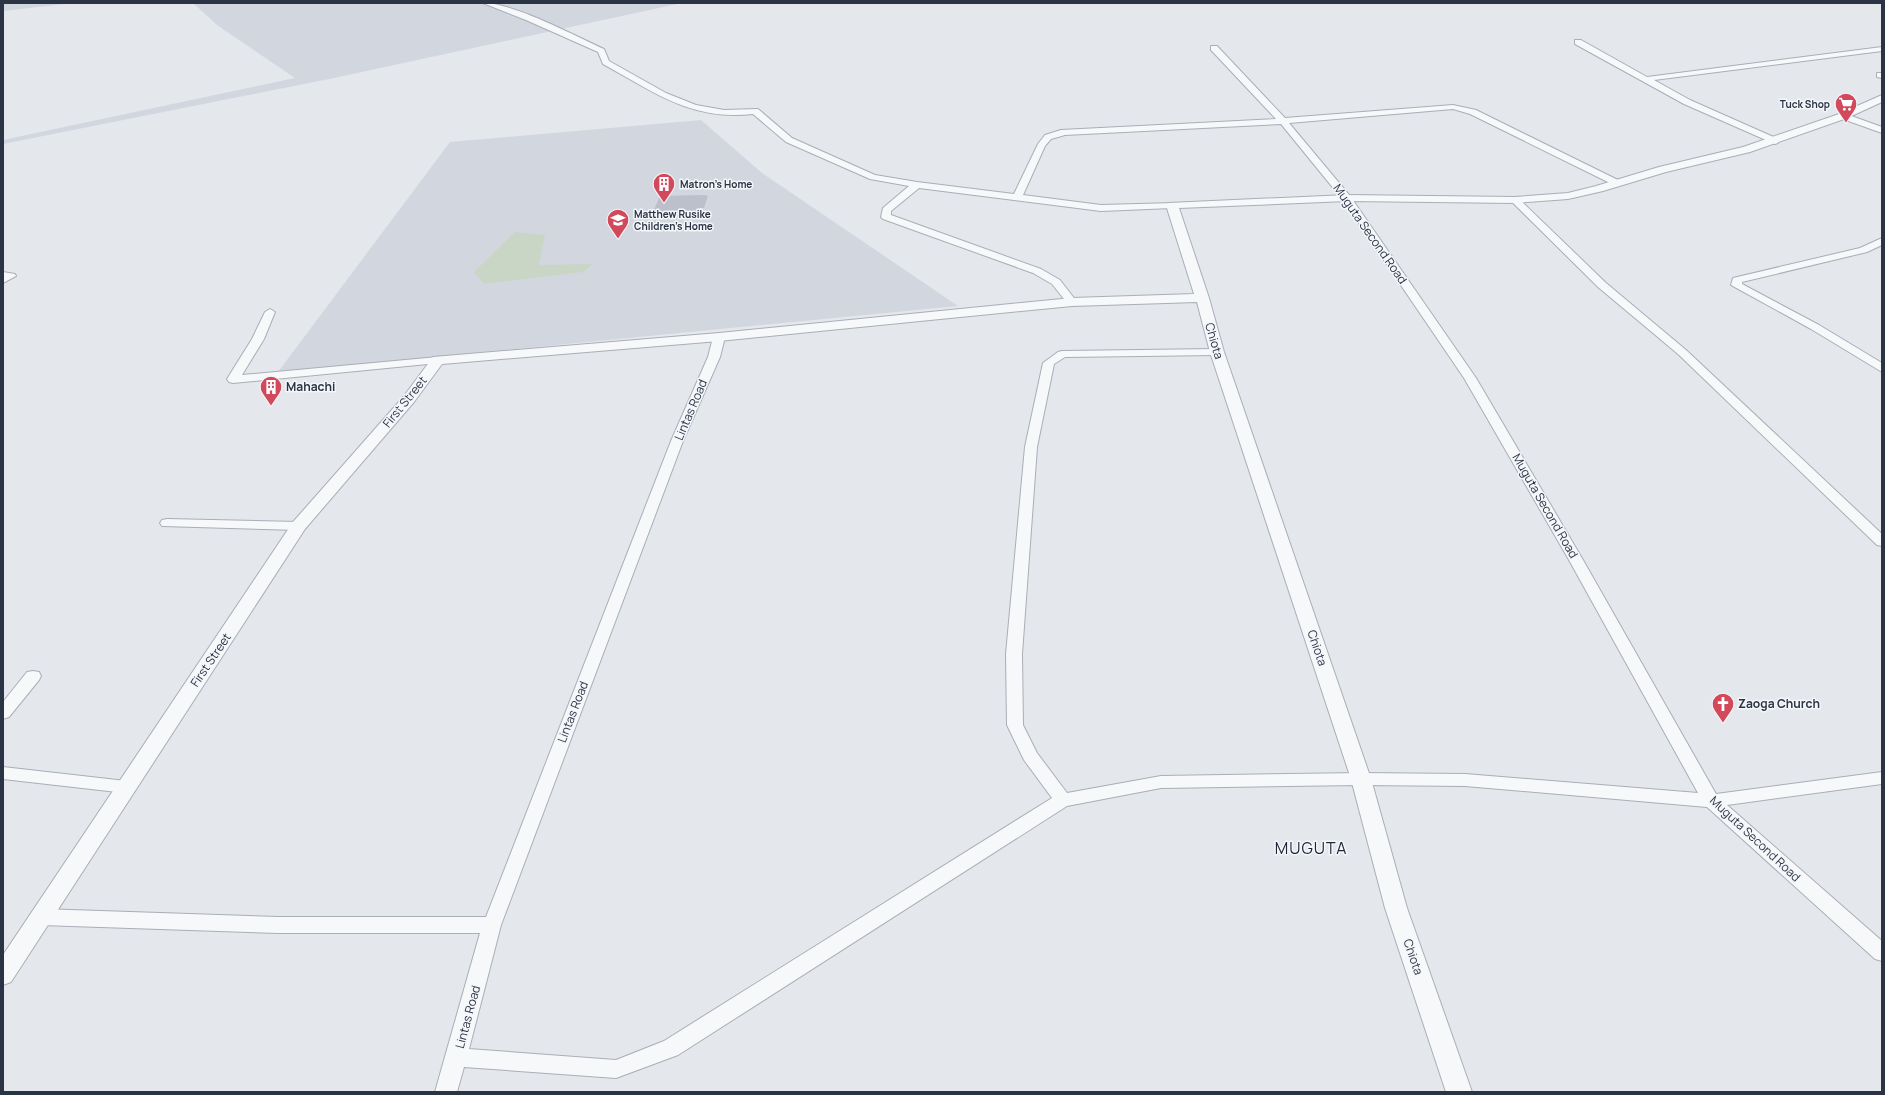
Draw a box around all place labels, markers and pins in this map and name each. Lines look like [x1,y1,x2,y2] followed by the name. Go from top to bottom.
[1833,91,1859,124] supermarket icon: Tuck Shop
[1780,97,1830,111] place label: Tuck Shop
[651,171,677,204] building icon: Matron's Home
[680,177,752,191] place label: Matron's Home
[605,207,631,240] school or university icon: Matthew Rusike Children's Home
[634,207,713,233] place label: Matthew Rusike Children's Home
[258,374,284,407] building icon: Mahachi
[286,378,335,395] place label: Mahachi
[1710,691,1736,724] church icon: Zaoga Church
[1738,695,1820,712] place label: Zaoga Church

